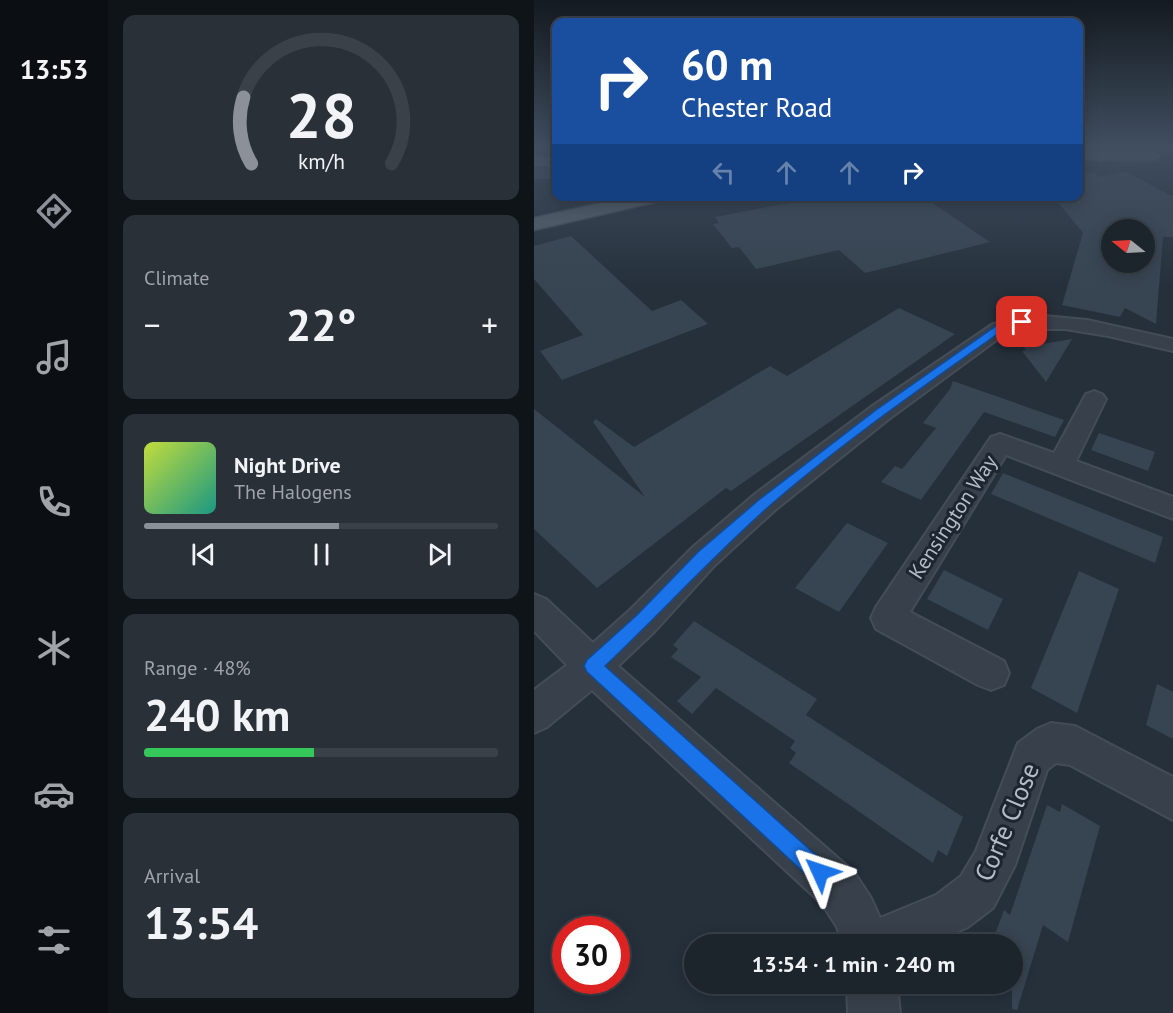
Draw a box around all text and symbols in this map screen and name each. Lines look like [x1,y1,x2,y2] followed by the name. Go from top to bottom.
[681,37,773,92] text: 60 m
[582,42,660,120] icon: right
[20,52,88,86] text: 13:53
[286,74,356,155] text: 28
[681,90,832,124] text: Chester Road
[297,148,344,176] text: km/h
[707,156,740,189] icon: left
[770,156,803,189] icon: ahead
[833,156,866,189] icon: ahead
[896,156,929,189] icon: right
[33,190,75,232] icon: directions
[1101,219,1155,273] north arrow
[1101,219,1155,273] map controls
[144,265,210,291] text: Climate
[286,295,356,353] text: 22°
[996,296,1047,347] pin
[144,303,161,346] text: −
[481,303,498,346] text: +
[1005,305,1038,338] icon: arrive
[33,336,75,378] icon: music
[902,449,1003,584] street label: Kensington Way
[234,451,341,479] text: Night Drive
[234,479,352,505] text: The Halogens
[33,481,75,523] icon: phone
[187,538,220,571] icon: previous
[305,538,338,571] icon: pause
[423,538,456,571] icon: next
[33,627,75,669] icon: climate
[144,655,251,681] text: Range · 48%
[144,685,290,743] text: 240 km
[967,758,1046,886] street label: Corfe Close
[33,773,75,815] icon: car
[788,840,852,904] position arrow
[144,863,200,889] text: Arrival
[144,893,258,951] text: 13:54
[552,916,630,994] speed limit sign: 30
[33,919,75,961] icon: filters
[752,950,955,978] text: 13:54 · 1 min · 240 m

